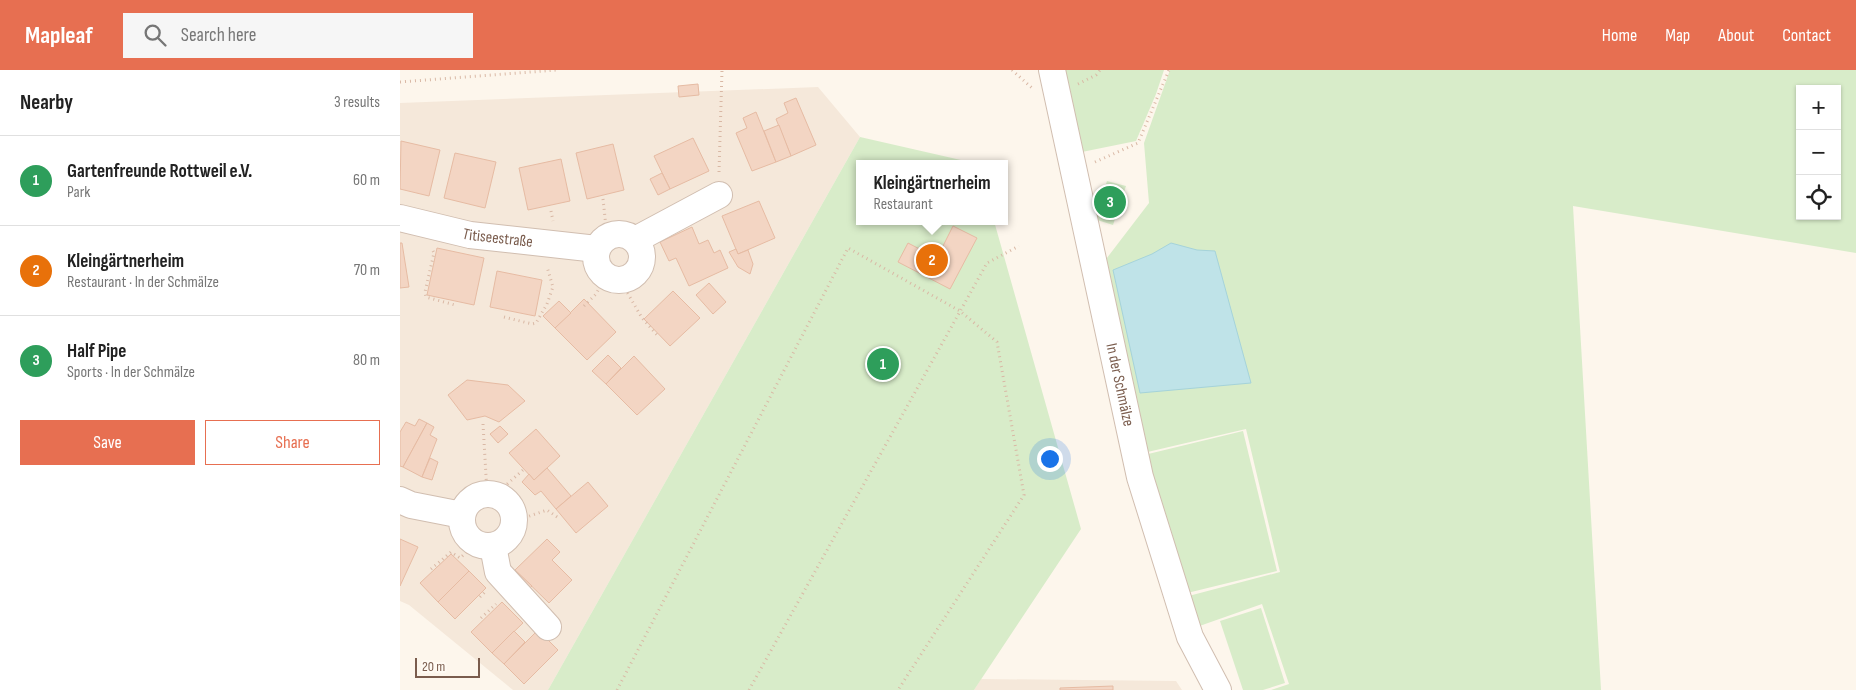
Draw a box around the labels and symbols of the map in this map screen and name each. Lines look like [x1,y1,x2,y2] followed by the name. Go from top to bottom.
[1094,183,1126,221] pin: 3
[461,224,534,251] street label: Titiseestraße
[916,241,948,279] pin: 2
[1102,341,1138,428] street label: In der Schmälze
[867,345,899,383] pin: 1
[1037,446,1063,472] your location
[415,655,480,678] scale bar

